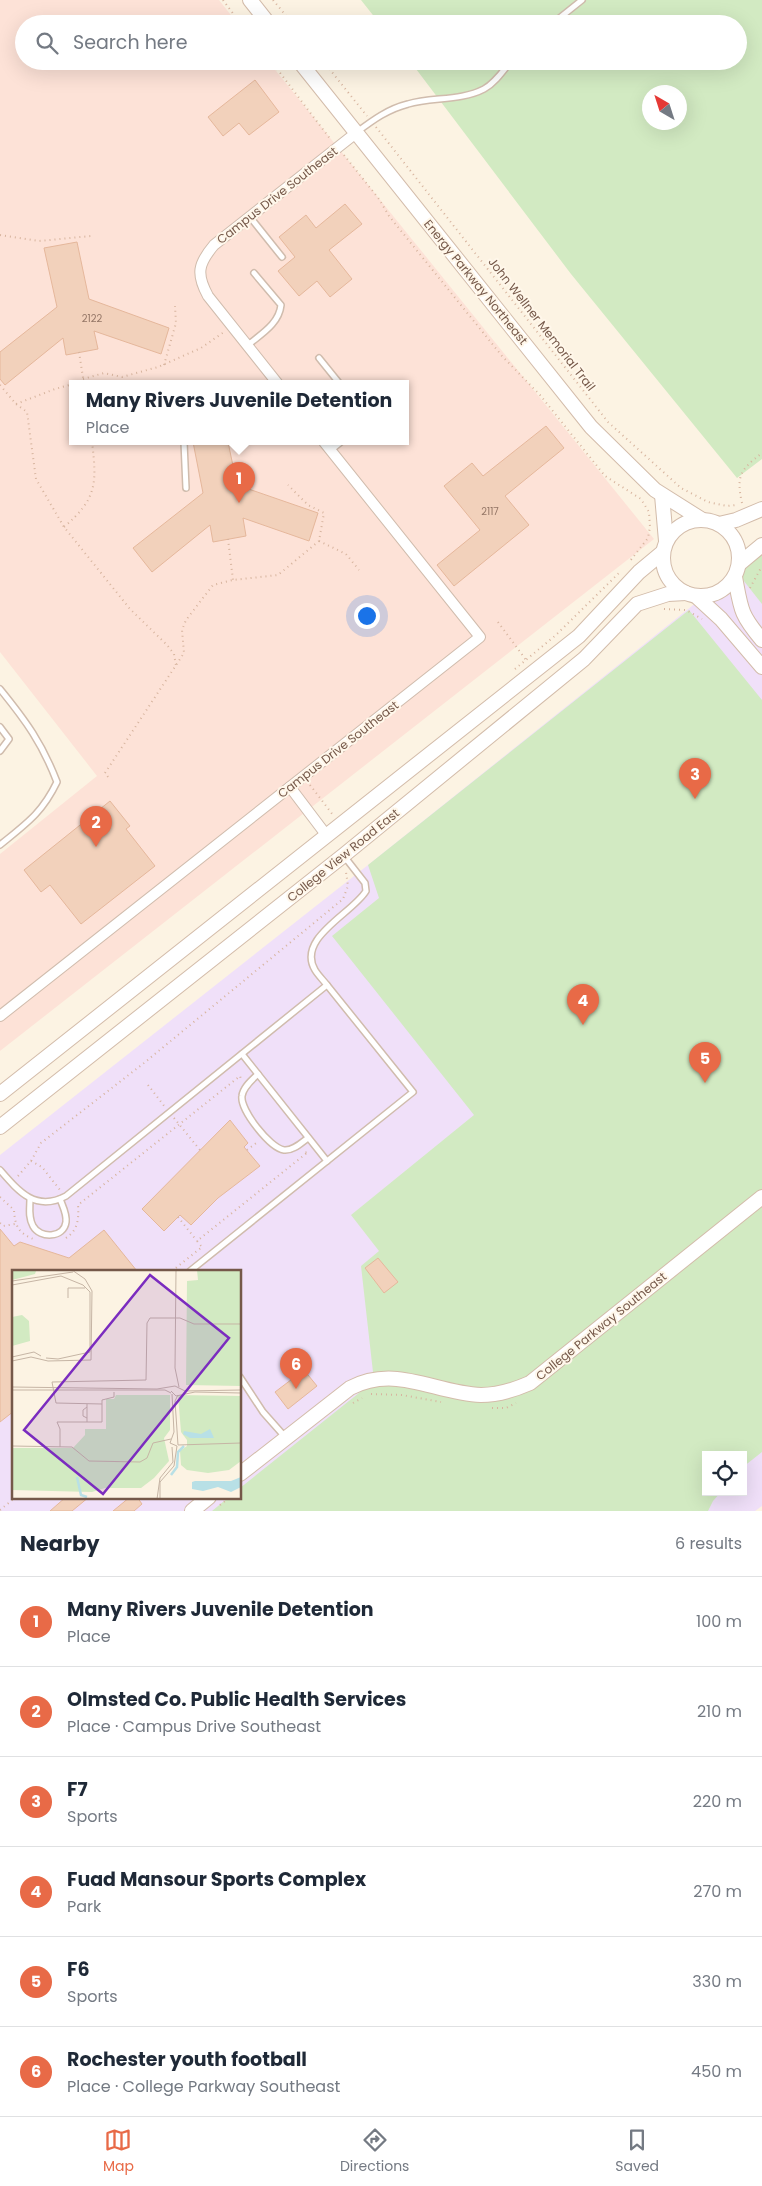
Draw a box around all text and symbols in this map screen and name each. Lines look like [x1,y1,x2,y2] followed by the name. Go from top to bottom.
[15,15,747,70] search box
[33,29,61,57] icon: search
[73,29,187,56] text: Search here
[642,85,687,130] north arrow
[213,142,341,248] street label: Campus Drive Southeast
[420,216,532,348] street label: Energy Parkway Northeast
[485,254,600,394] street label: John Wellner Memorial Trail
[82,311,102,326] house number: 2122
[69,380,409,445] popup
[86,387,392,414] text: Many Rivers Juvenile Detention
[86,416,129,439] text: Place
[223,462,255,503] pin: 1
[481,504,499,519] house number: 2117
[354,603,380,629] your location
[274,696,402,802] street label: Campus Drive Southeast
[679,758,711,799] pin: 3
[283,804,403,906] street label: College View Road East
[80,806,112,847] pin: 2
[567,984,599,1025] pin: 4
[689,1042,721,1083] pin: 5
[532,1268,670,1384] street label: College Parkway Southeast
[12,1270,241,1498] inset map
[280,1348,312,1389] pin: 6
[702,1451,747,1496] map controls
[702,1451,747,1496] button: locate
[20,1529,100,1558] text: Nearby
[675,1532,742,1555] text: 6 results
[67,1596,374,1623] text: Many Rivers Juvenile Detention
[33,1610,39,1633] text: 1
[696,1610,742,1633] text: 100 m
[67,1625,111,1648] text: Place
[67,1686,406,1713] text: Olmsted Co. Public Health Services
[31,1700,41,1723] text: 2
[697,1700,742,1723] text: 210 m
[67,1715,321,1738] text: Place · Campus Drive Southeast
[67,1776,88,1803] text: F7
[31,1790,41,1813] text: 3
[693,1790,742,1813] text: 220 m
[67,1805,118,1828] text: Sports
[67,1866,366,1893] text: Fuad Mansour Sports Complex
[31,1880,41,1903] text: 4
[693,1880,742,1903] text: 270 m
[67,1895,101,1918] text: Park
[67,1956,90,1983] text: F6
[31,1970,41,1993] text: 5
[692,1970,742,1993] text: 330 m
[67,1985,118,2008] text: Sports
[67,2046,307,2073] text: Rochester youth football
[31,2060,41,2083] text: 6
[691,2060,742,2083] text: 450 m
[67,2075,340,2098] text: Place · College Parkway Southeast
[103,2126,134,2177] tab: Map
[340,2126,409,2177] tab: Directions
[615,2126,659,2177] tab: Saved

